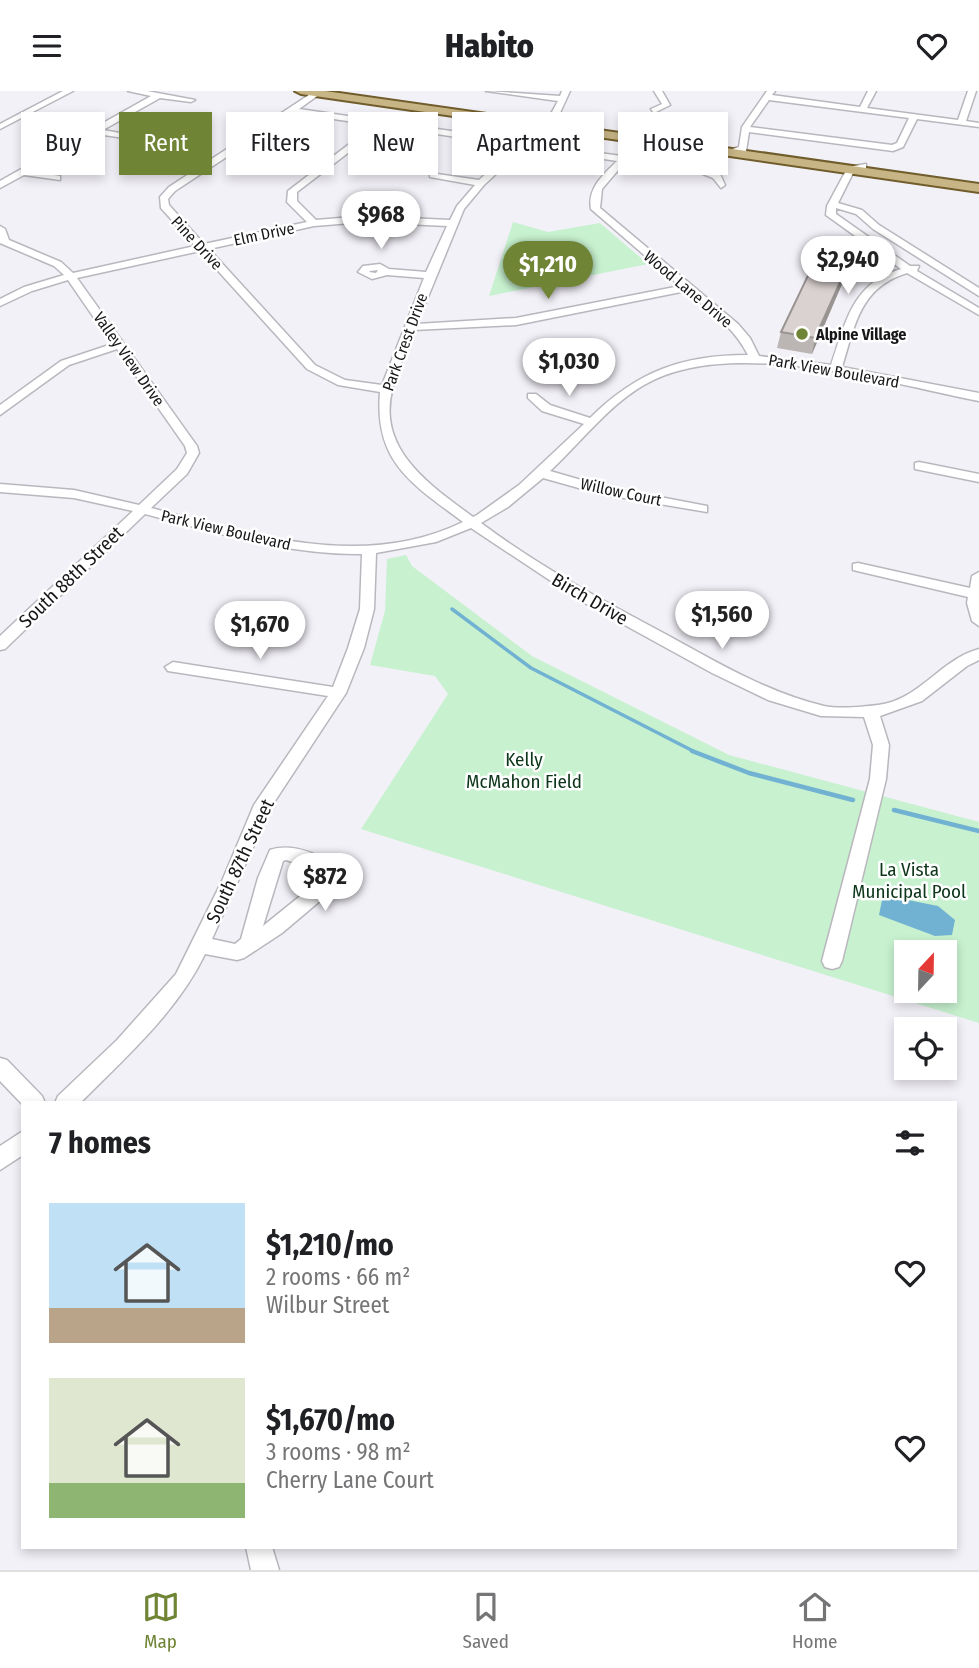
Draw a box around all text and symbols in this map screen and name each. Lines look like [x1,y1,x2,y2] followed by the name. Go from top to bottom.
[28,27,66,65] icon: menu
[445,27,534,65] text: Habito
[913,27,951,65] icon: heart
[21,112,105,175] chip: Buy
[119,112,212,175] chip: Rent
[226,112,334,175] chip: Filters
[348,112,438,175] chip: New
[452,112,604,175] chip: Apartment
[618,112,728,175] chip: House
[340,191,422,251] pin: $968
[357,200,405,228] text: $968
[167,212,227,274] street label: Pine Drive
[232,218,296,250] street label: Elm Drive
[791,237,905,296] pin: $2,940
[491,241,605,301] pin: $1,210
[817,245,879,273] text: $2,940
[640,246,736,332] street label: Wood Lane Drive
[519,250,577,278] text: $1,210
[378,290,432,394] street label: Park Crest Drive
[90,308,169,410] street label: Valley View Drive
[815,325,906,344] place label: Alpine Village
[794,326,810,342] marker: Alpine Village
[512,338,626,398] pin: $1,030
[539,347,600,375] text: $1,030
[767,350,901,392] street label: Park View Boulevard
[579,474,664,510] street label: Willow Court
[159,506,293,554] street label: Park View Boulevard
[14,521,129,633] street label: South 88th Street
[548,568,632,630] street label: Birch Drive
[665,591,779,651] pin: $1,560
[691,600,753,628] text: $1,560
[203,601,317,661] pin: $1,670
[230,610,290,638] text: $1,670
[466,748,582,793] park label: Kelly McMahon Field
[201,795,279,927] street label: South 87th Street
[284,853,366,913] pin: $872
[852,858,966,903] park label: La Vista Municipal Pool
[303,862,347,890] text: $872
[894,940,957,1003] north arrow
[894,940,957,1080] map controls
[894,1017,957,1080] button: locate
[891,1124,929,1162] icon: filters
[49,1125,151,1161] text: 7 homes
[266,1227,394,1263] text: $1,210/mo
[105,1231,189,1315] icon: home
[891,1254,929,1292] icon: heart
[266,1263,410,1291] text: 2 rooms · 66 m²
[266,1291,389,1319] text: Wilbur Street
[266,1402,395,1438] text: $1,670/mo
[105,1406,189,1490] icon: home
[891,1429,929,1467] icon: heart
[266,1438,411,1466] text: 3 rooms · 98 m²
[266,1466,434,1494] text: Cherry Lane Court
[142,1588,180,1653] tab: Map
[463,1588,509,1653] tab: Saved
[792,1588,837,1653] tab: Home

